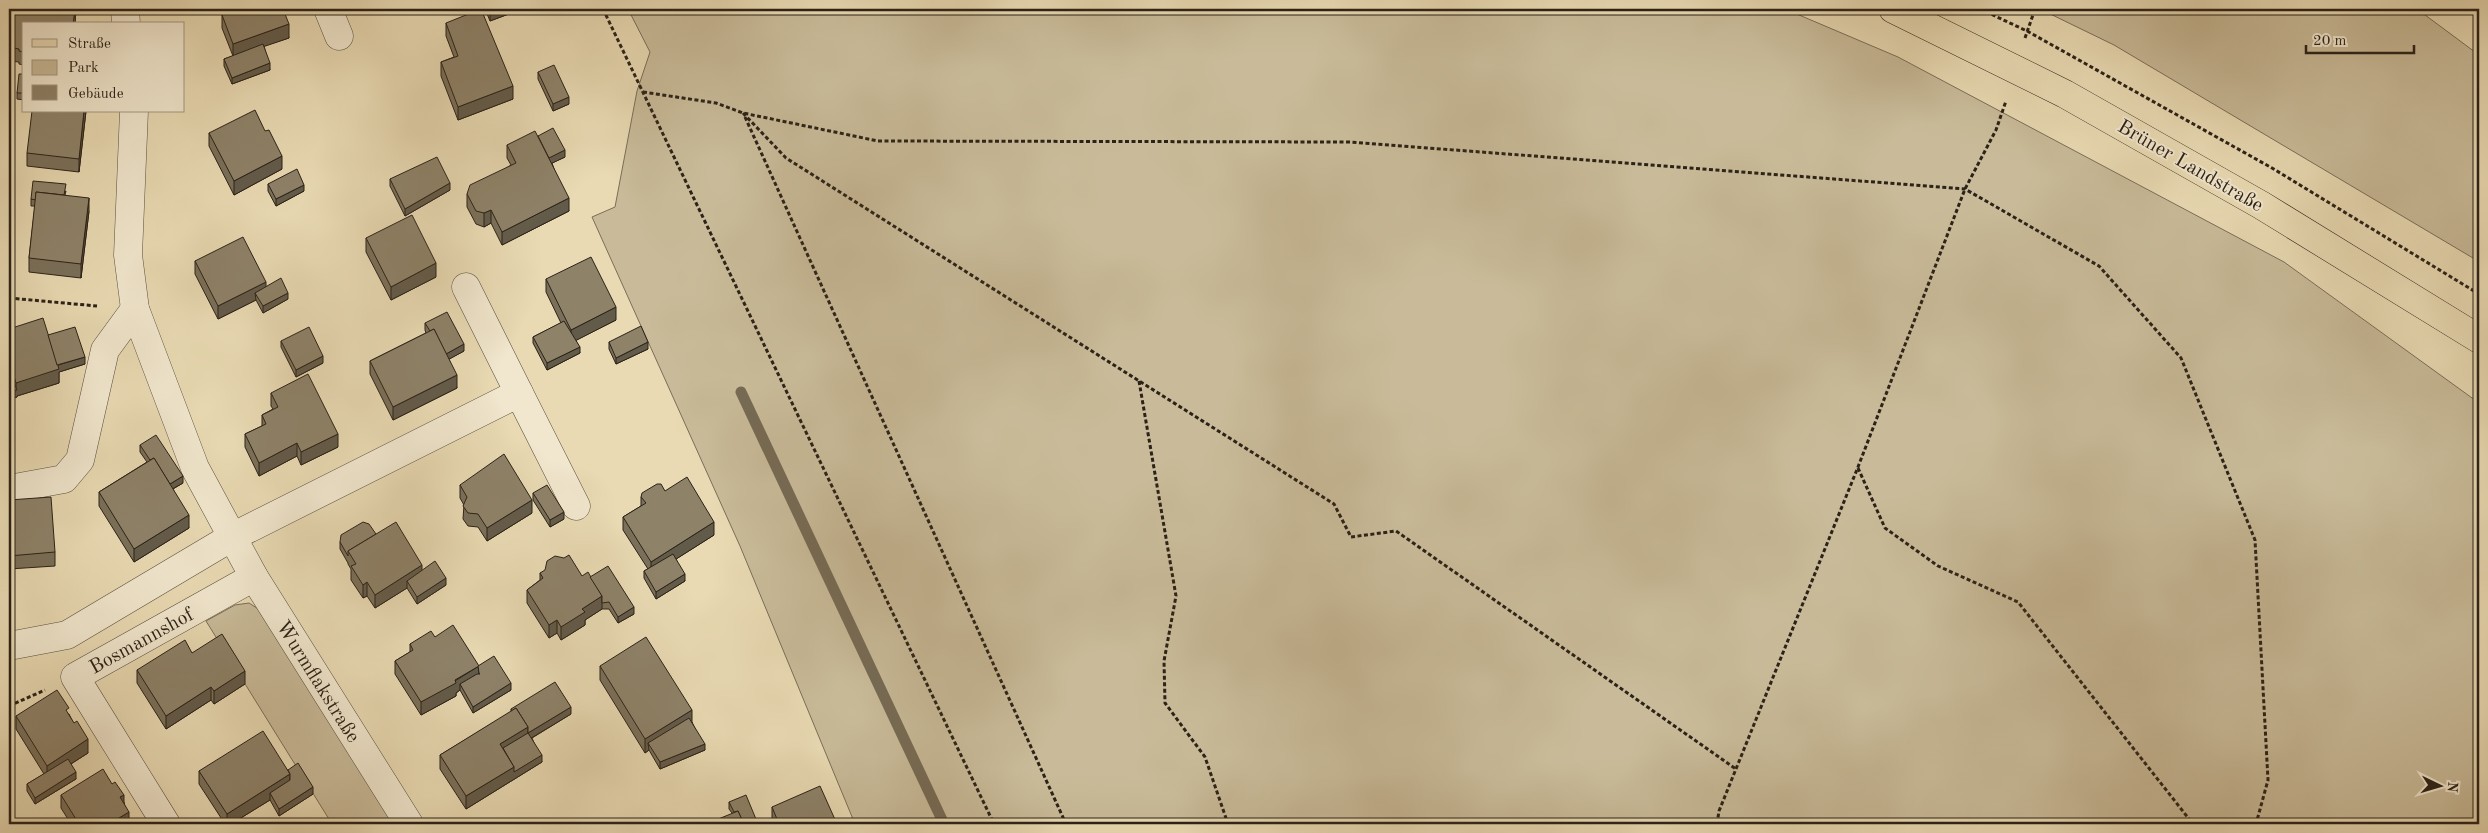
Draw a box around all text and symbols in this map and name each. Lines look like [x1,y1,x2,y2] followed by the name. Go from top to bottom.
[22,22,185,112] legend
[2306,22,2413,54] scale bar
[2313,34,2347,49] text: 20 m
[68,37,111,52] text: Straße
[68,61,99,76] text: Park
[68,87,124,102] text: Gebäude
[2114,117,2266,217] street label: Brüner Landstraße
[86,604,199,679] street label: Bosmannshof
[272,618,363,747] street label: Wurmflakstraße
[2416,760,2466,810] north arrow
[2444,781,2459,793] text: N

